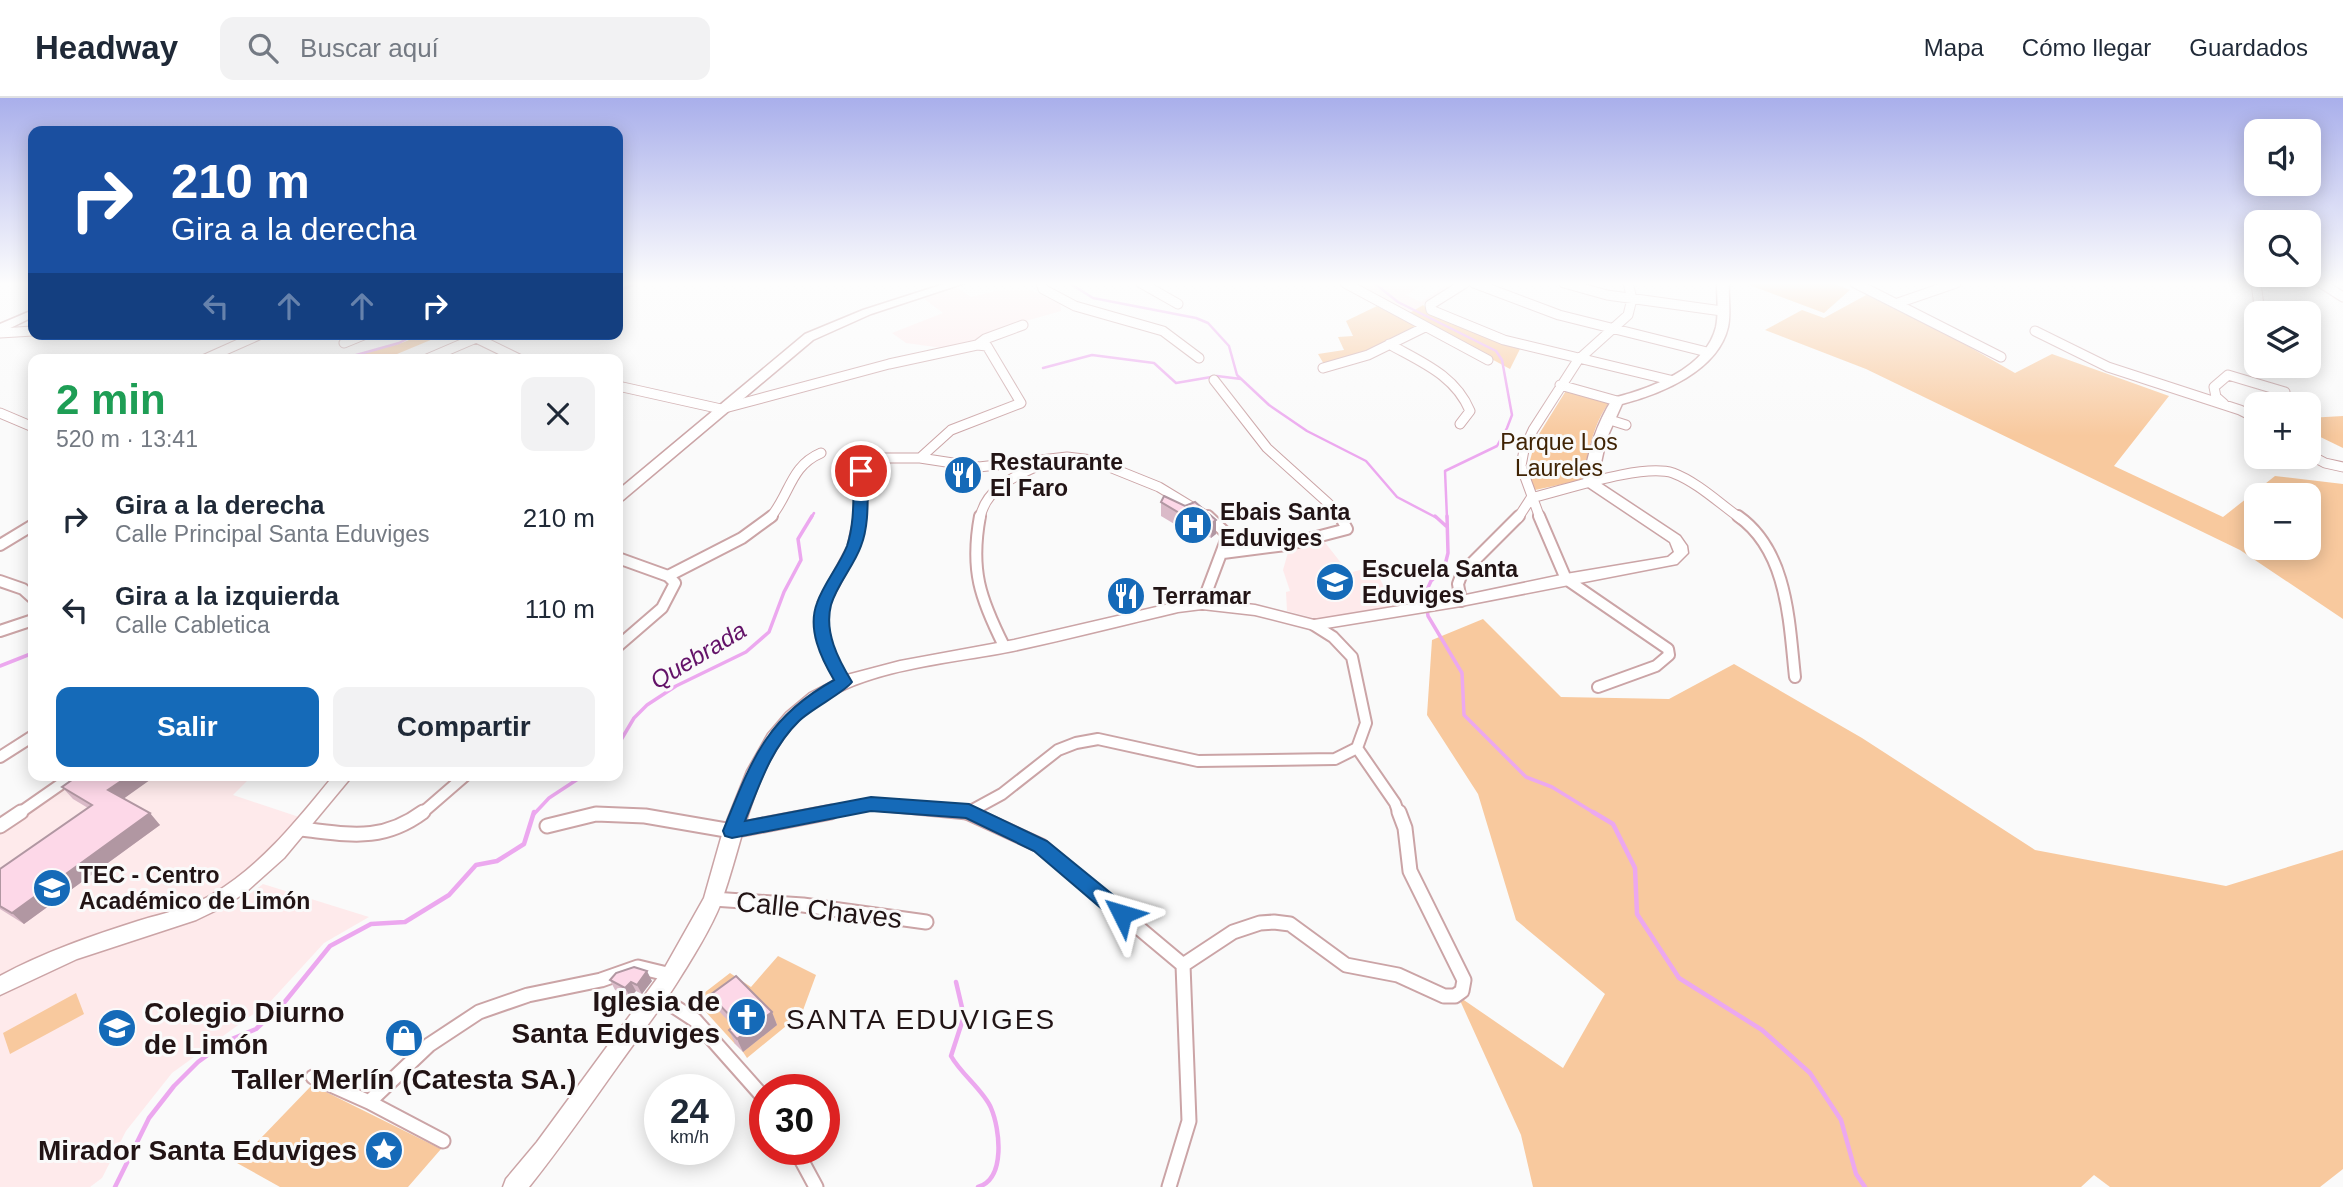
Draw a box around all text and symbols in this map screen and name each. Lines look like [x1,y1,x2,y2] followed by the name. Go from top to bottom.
[220,17,710,80] search box
[35,29,178,66] text: Headway
[244,29,282,67] icon: search
[300,33,439,63] text: Buscar aquí
[1924,34,1984,61] text: Mapa
[2022,34,2151,61] text: Cómo llegar
[2189,34,2308,61] text: Guardados
[2244,119,2321,560] map controls
[2244,119,2321,196] button: sound
[56,154,147,245] icon: right
[171,154,310,208] text: 210 m
[2244,210,2321,287] button: search
[171,211,416,247] text: Gira a la derecha
[197,287,235,325] icon: left
[270,287,308,325] icon: ahead
[343,287,381,325] icon: ahead
[416,287,454,325] icon: right
[2244,301,2321,378] button: layers
[56,376,166,423] text: 2 min
[521,377,595,451] button: close
[2244,392,2321,469] button: +
[56,426,198,452] text: 520 m · 13:41
[1500,429,1618,481] park label: Parque Los Laureles
[831,441,891,501] pin
[990,449,1123,501] place label: Restaurante El Faro
[842,452,880,490] icon: arrive
[942,454,984,496] restaurant icon: Restaurante El Faro
[2244,483,2321,560] button: −
[115,490,325,520] text: Gira a la derecha
[1220,499,1351,551] place label: Ebais Santa Eduviges
[56,500,94,538] icon: right
[523,503,595,533] text: 210 m
[1172,504,1214,546] hospital icon: Ebais Santa Eduviges
[115,521,430,547] text: Calle Principal Santa Eduviges
[1362,556,1518,608] place label: Escuela Santa Eduviges
[1314,561,1356,603] school or university icon: Escuela Santa Eduviges
[1105,575,1147,617] restaurant icon: Terramar
[115,581,339,611] text: Gira a la izquierda
[1153,583,1251,609] place label: Terramar
[56,591,94,629] icon: left
[525,594,595,624] text: 110 m
[115,612,270,638] text: Calle Cabletica
[645,616,751,694] water label: Quebrada
[56,687,319,767] button: Salir
[333,687,595,767] button: Compartir
[79,862,310,914] place label: TEC - Centro Académico de Limón
[31,867,73,909] school or university icon: TEC - Centro Académico de Limón
[1085,877,1159,951] position arrow
[735,886,903,934] street label: Calle Chaves
[511,986,720,1049] place label: Iglesia de Santa Eduviges
[726,996,768,1038] church icon: Iglesia de Santa Eduviges
[144,997,345,1060] place label: Colegio Diurno de Limón
[786,1004,1056,1035] district label: SANTA EDUVIGES
[96,1007,138,1049] school or university icon: Colegio Diurno de Limón
[383,1017,425,1059] shop icon: Taller Merlín (Catesta SA.)
[232,1064,576,1095] place label: Taller Merlín (Catesta SA.)
[749,1074,840,1165] speed limit sign: 30
[670,1091,709,1130] text: 24
[670,1127,709,1147] text: km/h
[363,1129,405,1171] place icon: Mirador Santa Eduviges
[38,1135,357,1166] place label: Mirador Santa Eduviges

